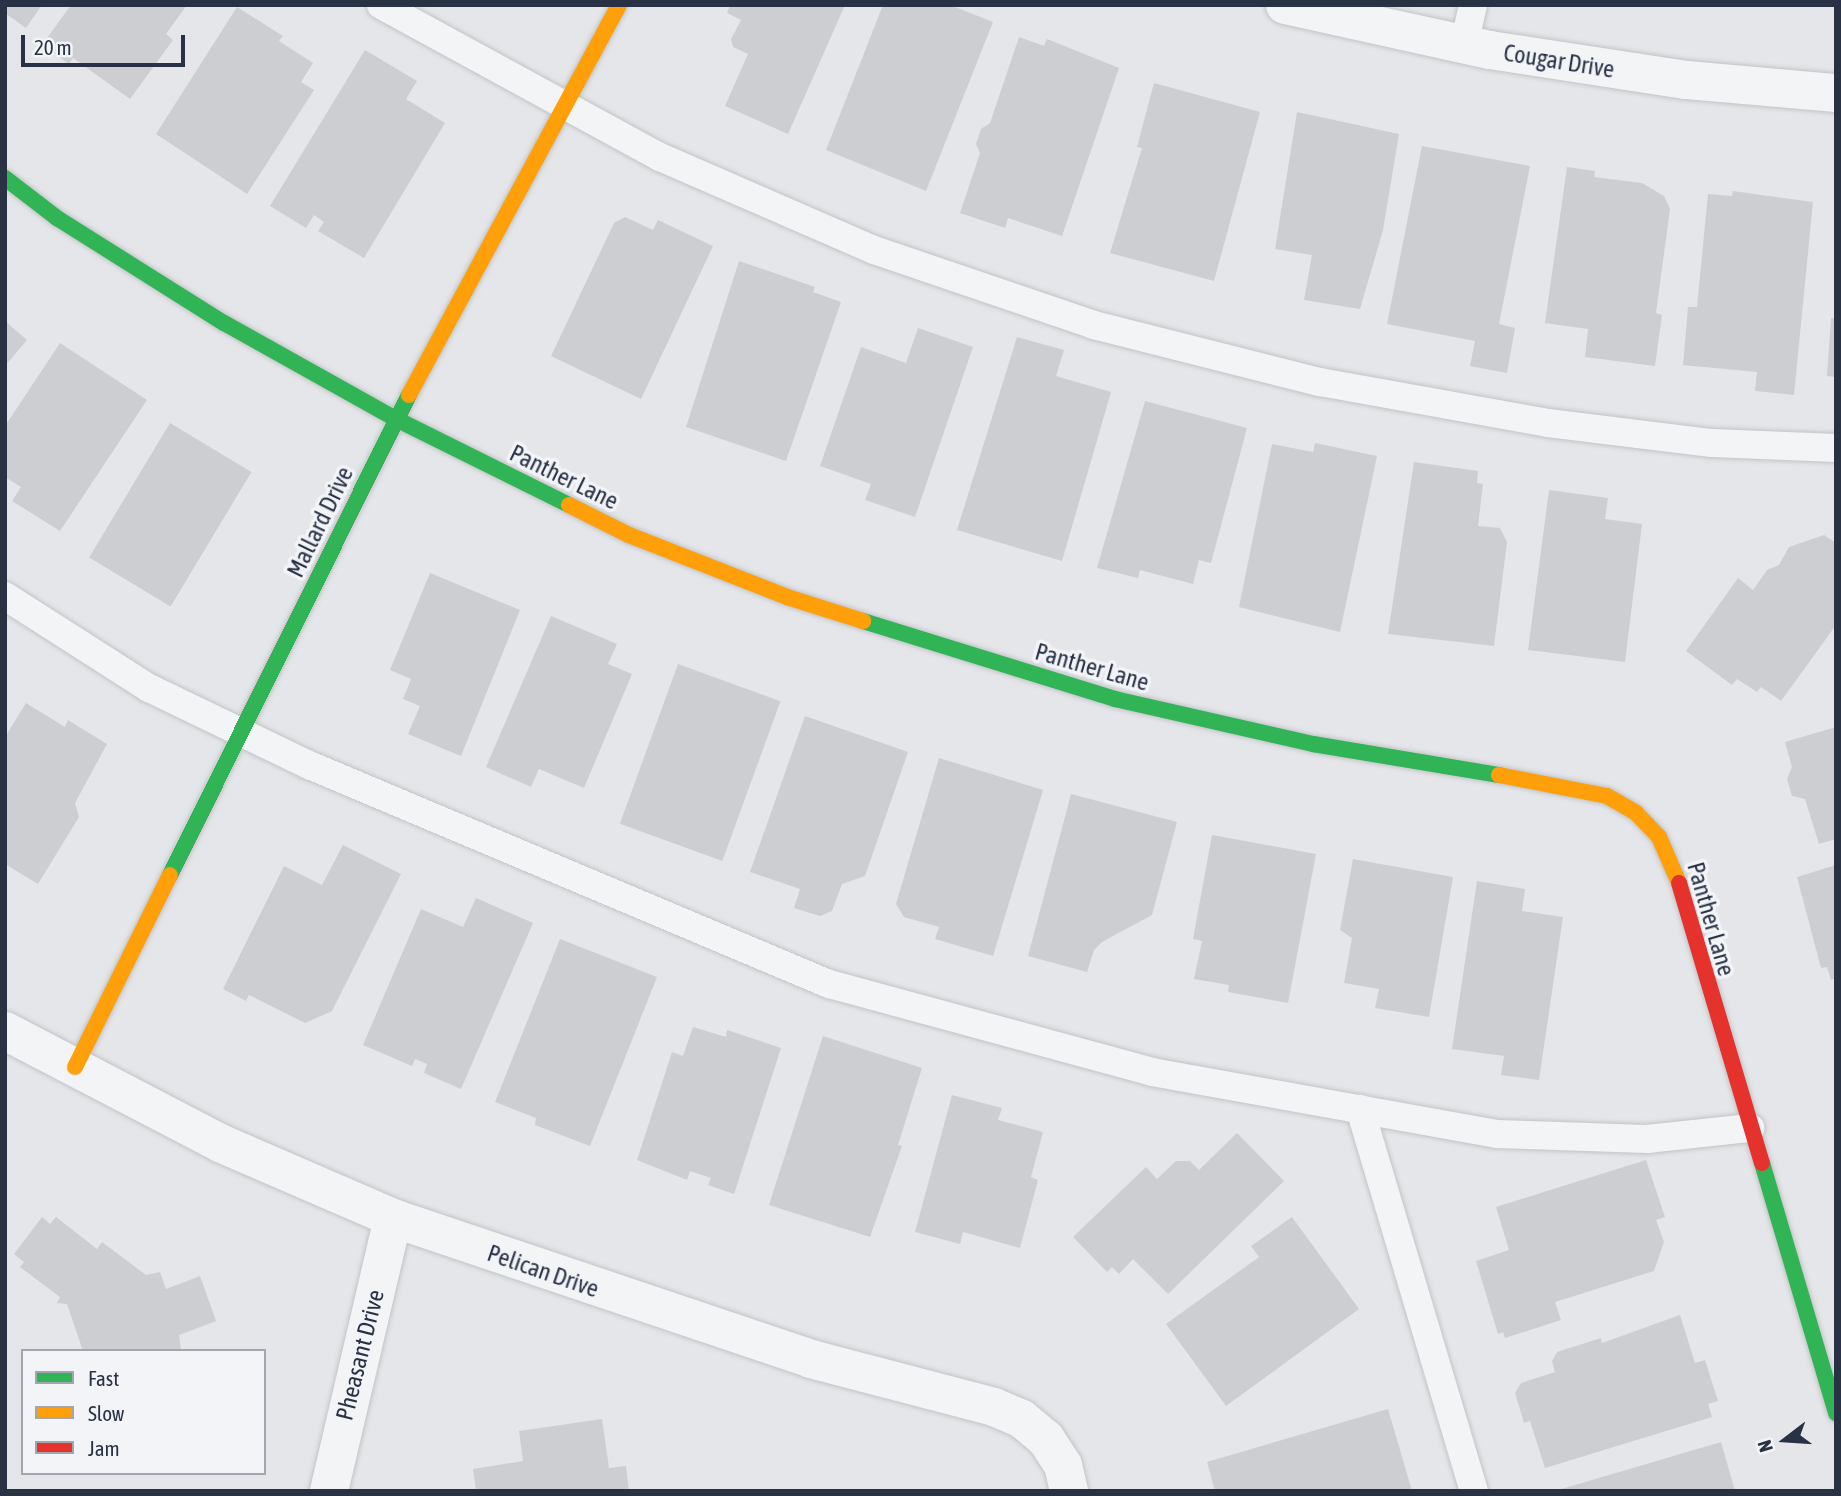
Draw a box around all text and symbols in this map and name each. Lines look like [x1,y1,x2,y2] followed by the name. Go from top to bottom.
[24,21,189,65] scale bar
[34,35,72,59] text: 20 m
[1502,38,1616,84] street label: Cougar Drive
[505,438,623,516] street label: Panther Lane
[281,462,359,582] street label: Mallard Drive
[1032,637,1152,697] street label: Panther Lane
[1681,859,1741,979] street label: Panther Lane
[484,1239,602,1303] street label: Pelican Drive
[330,1287,390,1423] street label: Pheasant Drive
[21,1349,266,1475] legend
[88,1366,119,1390] text: Fast
[88,1401,124,1425] text: Slow
[1750,1405,1820,1475] north arrow
[88,1436,120,1460] text: Jam
[1753,1438,1777,1455] text: N

